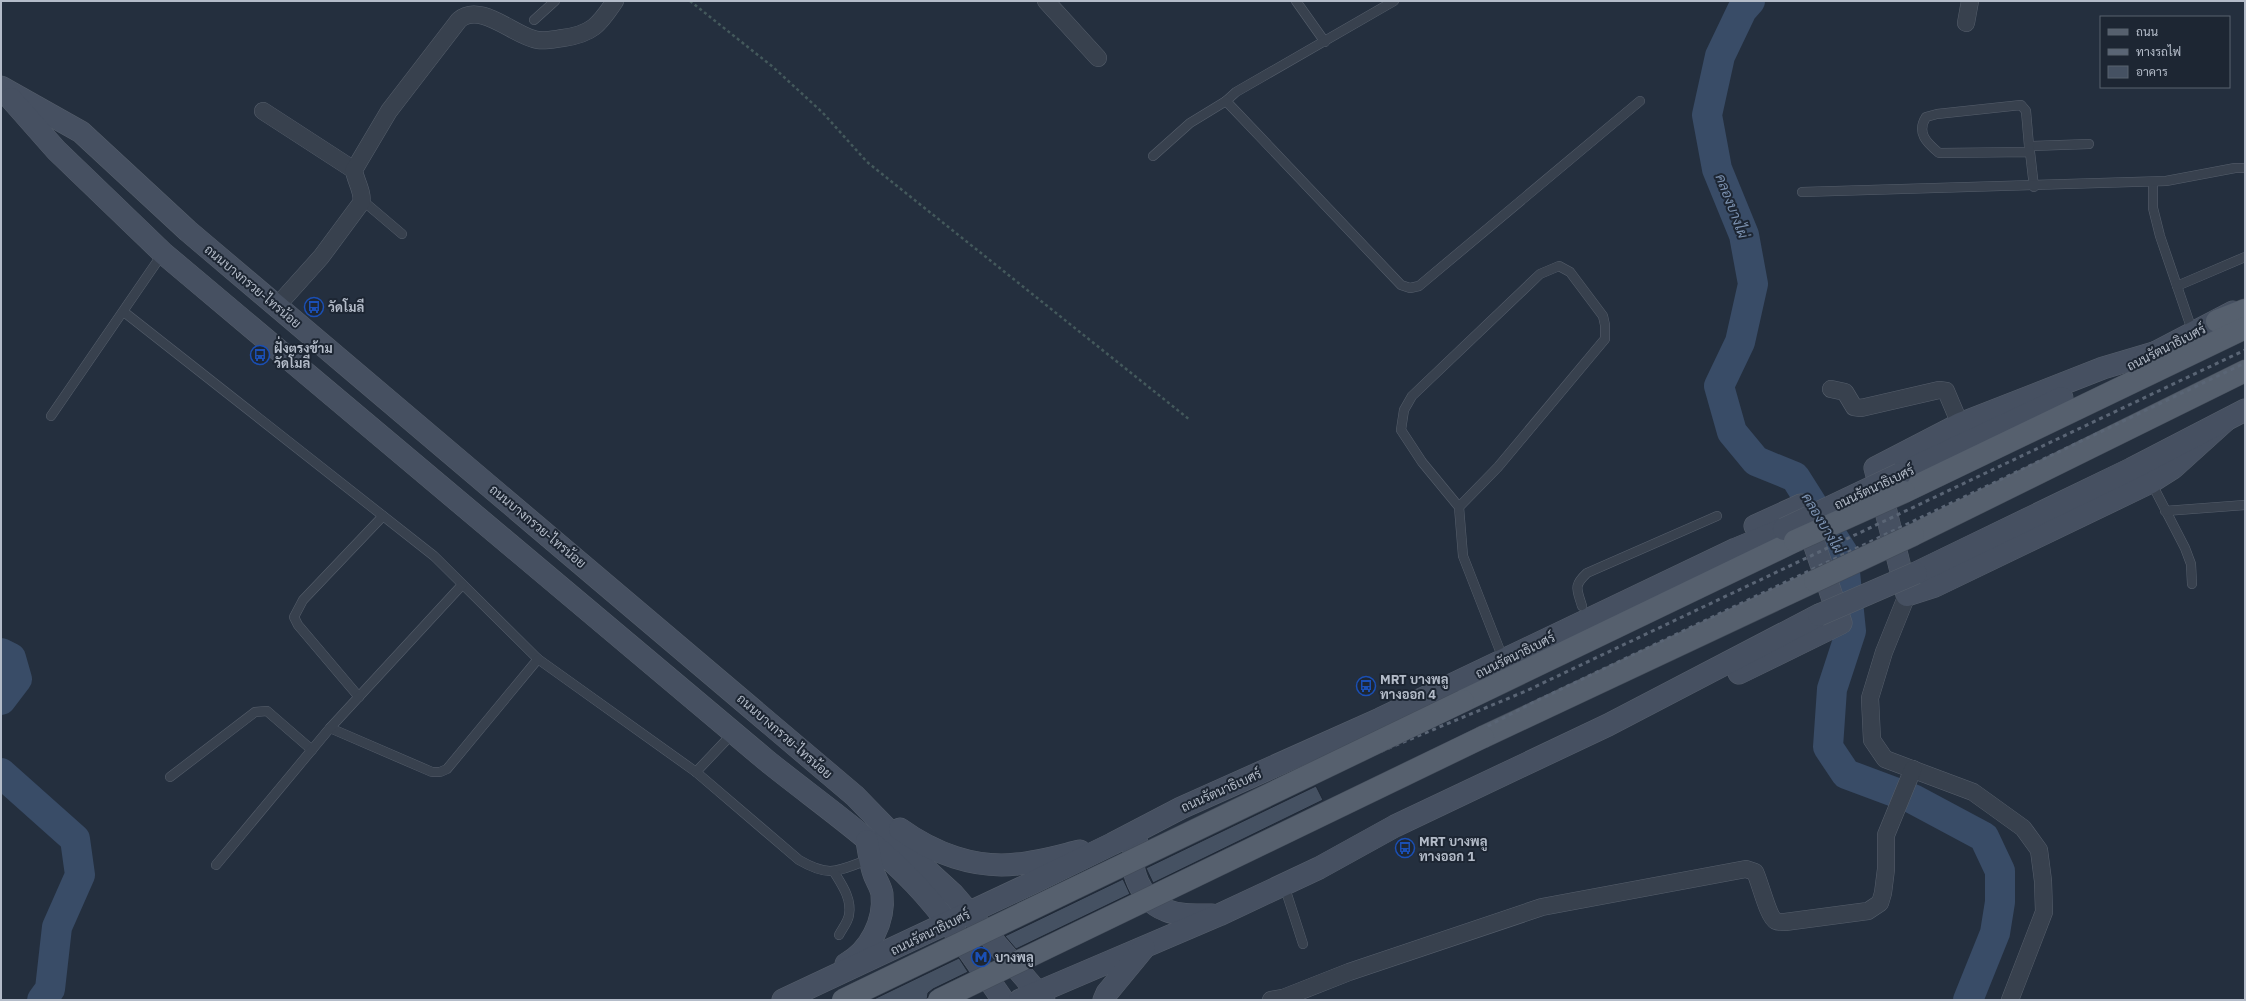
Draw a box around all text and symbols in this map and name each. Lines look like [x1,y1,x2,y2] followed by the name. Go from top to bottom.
[2100,16,2230,88] legend
[2136,24,2159,39] text: ถนน
[2136,44,2181,59] text: ทางรถไฟ
[2136,64,2168,79] text: อาคาร
[1712,171,1753,242] water label: คลองบางไผ่
[201,240,305,332] street label: ถนนบางกรวย-ไทรน้อย
[303,296,325,318] bus stop icon: วัดโมลี
[328,298,364,316] place label: วัดโมลี
[2123,319,2209,375] street label: ถนนรัตนาธิเบศร์
[274,336,333,372] place label: ฝั่งตรงข้าม วัดโมลี
[249,344,271,366] bus stop icon: ฝั่งตรงข้าม วัดโมลี
[1831,461,1917,513] street label: ถนนรัตนาธิเบศร์
[486,480,590,572] street label: ถนนบางกรวย-ไทรน้อย
[1798,489,1849,557] water label: คลองบางไผ่
[1472,628,1558,682] street label: ถนนรัตนาธิเบศร์
[1380,671,1449,703] place label: MRT บางพลู ทางออก 4
[1355,675,1377,697] bus stop icon: MRT บางพลู ทางออก 4
[733,690,837,782] street label: ถนนบางกรวย-ไทรน้อย
[1178,764,1264,816] street label: ถนนรัตนาธิเบศร์
[1419,833,1488,865] place label: MRT บางพลู ทางออก 1
[1394,837,1416,859] bus stop icon: MRT บางพลู ทางออก 1
[887,905,973,959] street label: ถนนรัตนาธิเบศร์
[970,946,992,968] metro station icon: บางพลู
[995,949,1034,968] place label: บางพลู

